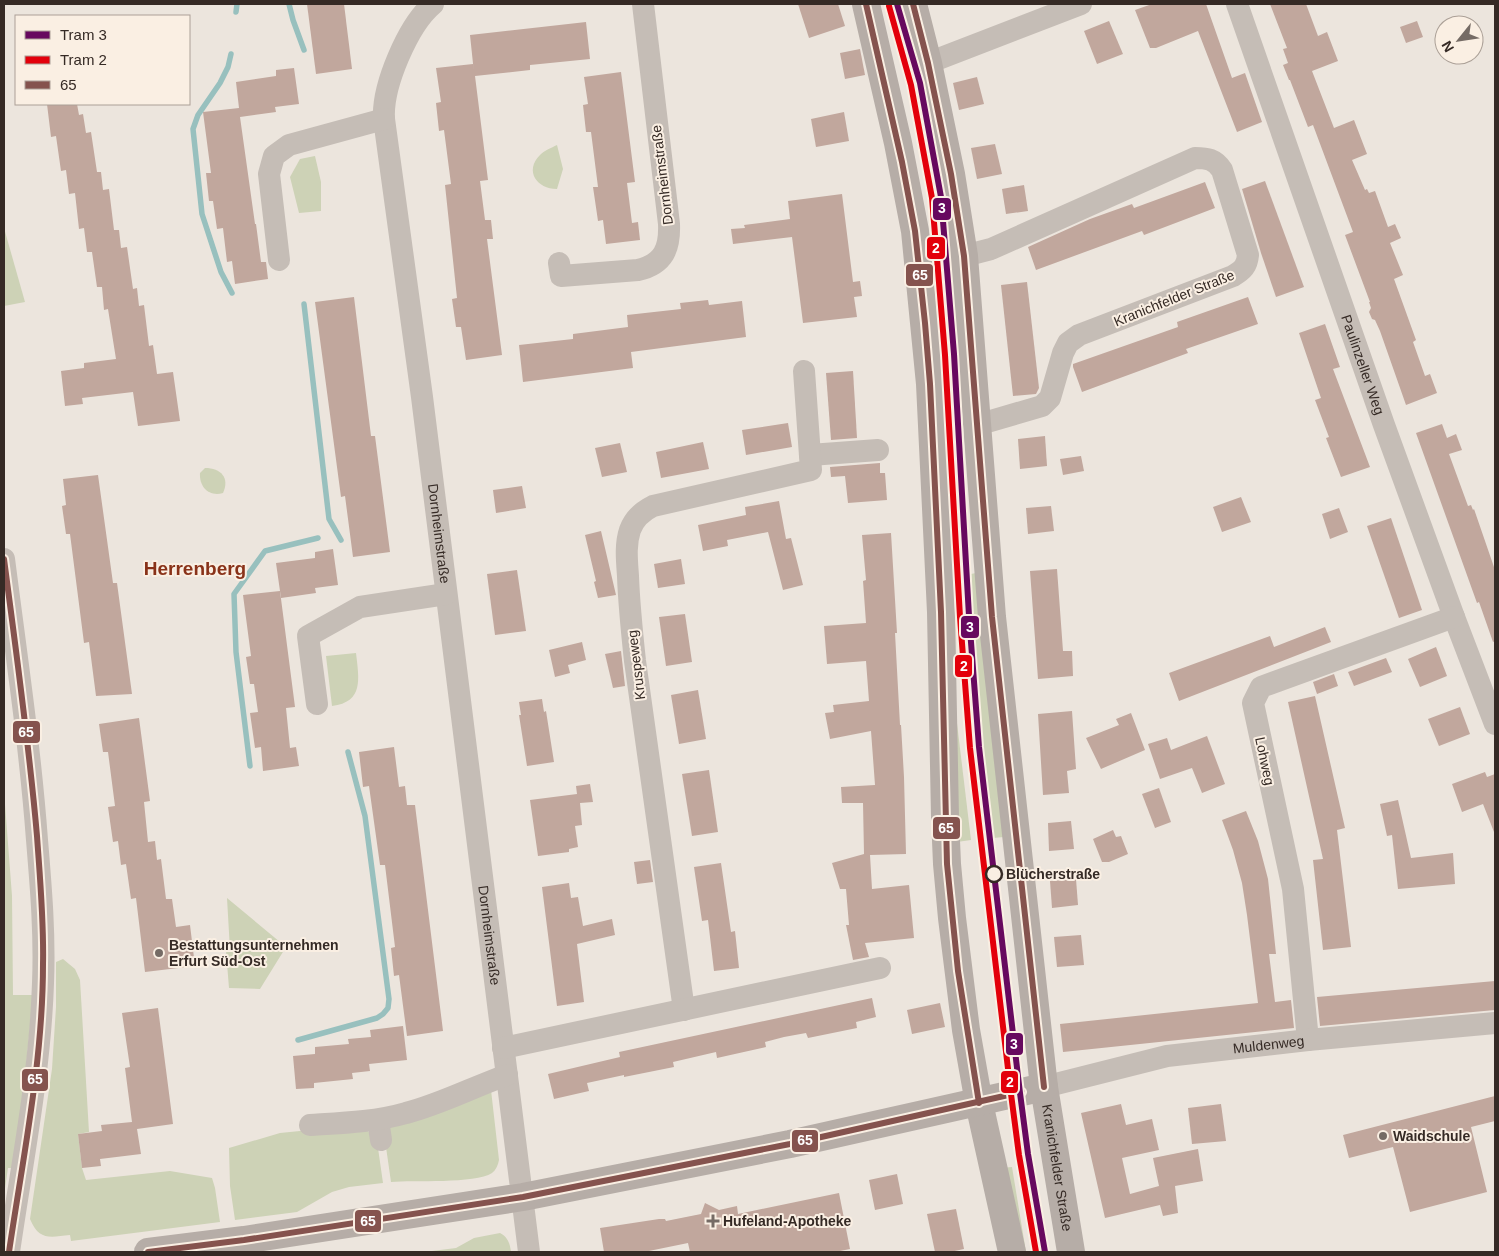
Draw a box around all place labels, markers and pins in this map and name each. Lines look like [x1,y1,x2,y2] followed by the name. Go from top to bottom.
[985,865,1003,883] marker: Blücherstraße
[1006,866,1100,882] place label: Blücherstraße
[169,937,339,969] place label: Bestattungsunternehmen Erfurt Süd-Ost
[153,947,165,959] marker: Bestattungsunternehmen Erfurt Süd-Ost
[1393,1128,1470,1144] place label: Waidschule
[1377,1130,1389,1142] marker: Waidschule
[723,1213,852,1229] place label: Hufeland-Apotheke
[707,1215,719,1227] marker: Hufeland-Apotheke

